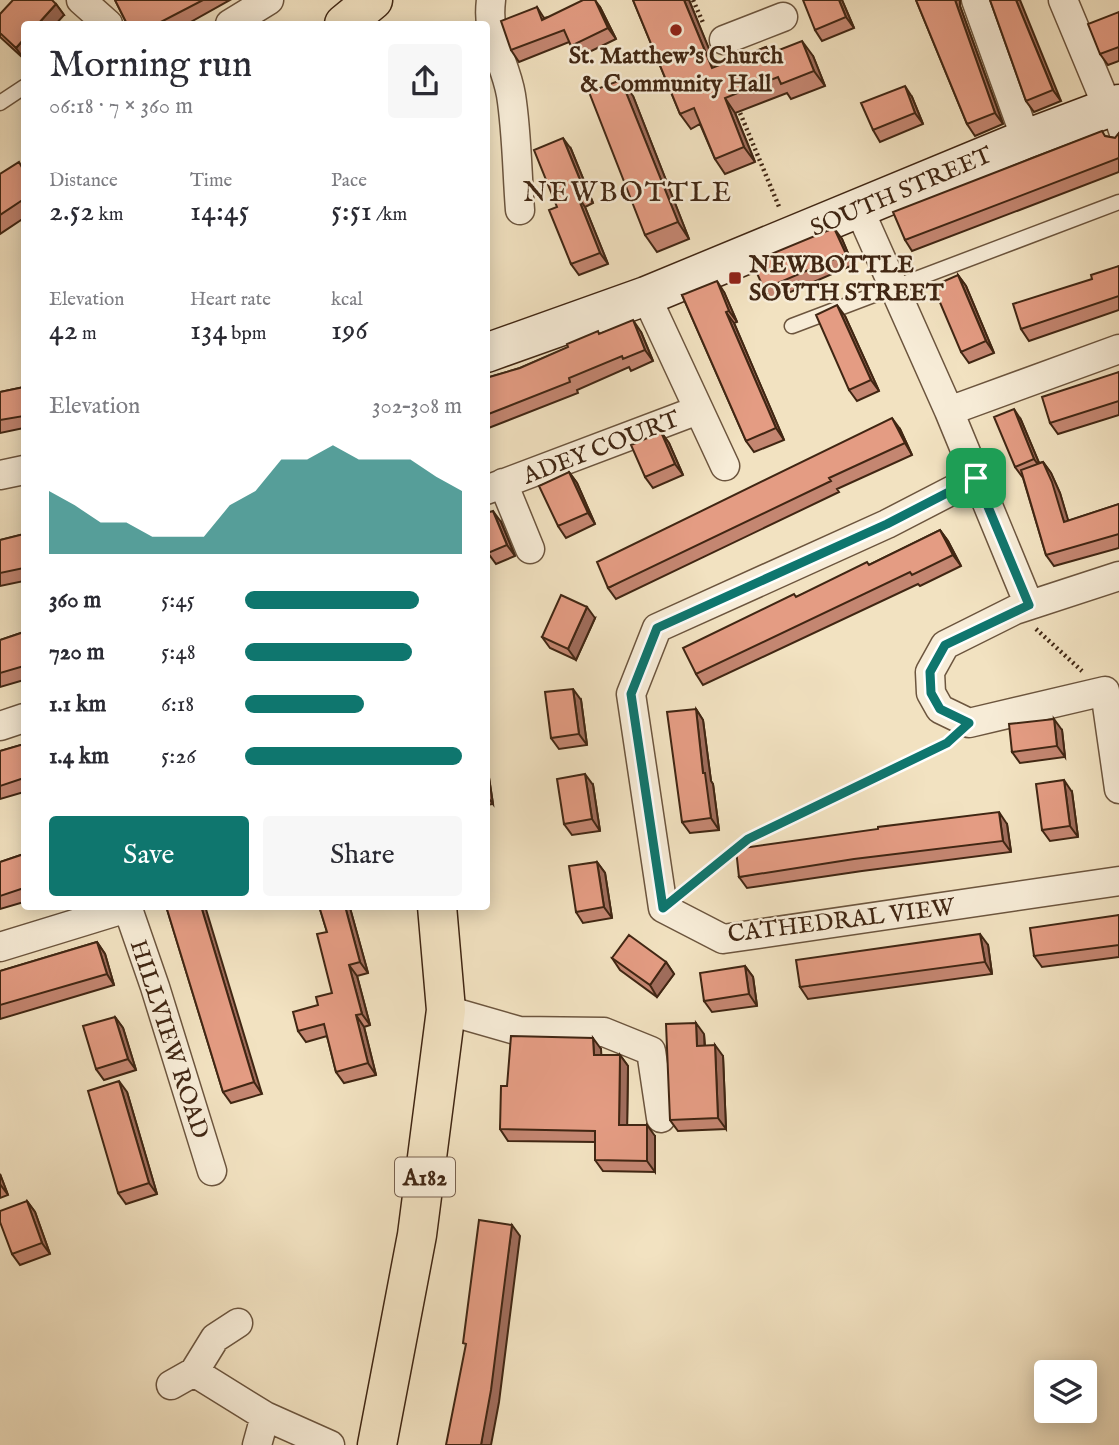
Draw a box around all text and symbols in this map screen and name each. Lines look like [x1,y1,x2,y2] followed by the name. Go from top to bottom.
[668,22,684,38] marker: St. Matthew's Church & Community Hall
[569,41,783,100] place label: St. Matthew's Church & Community Hall
[49,42,252,90] text: Morning run
[388,44,462,118] button: share
[49,92,193,121] text: 06:18 · 7 × 360 m
[806,140,998,245] street label: SOUTH STREET
[49,169,118,193] text: Distance
[190,169,232,193] text: Time
[331,169,367,193] text: Pace
[523,176,733,211] district label: NEWBOTTLE
[49,193,94,231] text: 2.52
[190,193,249,231] text: 14:45
[331,193,372,231] text: 5:51
[94,203,123,227] text: km
[372,203,407,227] text: /km
[748,250,944,309] place label: NEWBOTTLE SOUTH STREET
[727,270,743,286] marker: NEWBOTTLE SOUTH STREET
[49,288,124,312] text: Elevation
[190,288,271,312] text: Heart rate
[331,288,363,312] text: kcal
[49,312,78,350] text: 42
[190,312,227,350] text: 134
[331,312,368,350] text: 196
[78,322,97,346] text: m
[227,322,266,346] text: bpm
[49,392,140,421] text: Elevation
[372,392,462,421] text: 302–308 m
[518,404,685,493] street label: ADEY COURT
[946,448,1006,508] pin
[957,459,995,497] icon: arrive
[49,586,101,615] text: 360 m
[161,586,195,615] text: 5:45
[49,638,105,667] text: 720 m
[161,638,196,667] text: 5:48
[49,690,106,719] text: 1.1 km
[161,690,194,719] text: 6:18
[49,742,109,771] text: 1.4 km
[161,742,196,771] text: 5:26
[49,816,249,896] button: Save
[263,816,462,896] button: Share
[726,892,957,951] street label: CATHEDRAL VIEW
[122,936,215,1143] street label: HILLVIEW ROAD
[395,1158,455,1196] road number: A182
[1034,1360,1097,1423] map controls
[1034,1360,1097,1423] button: layers

